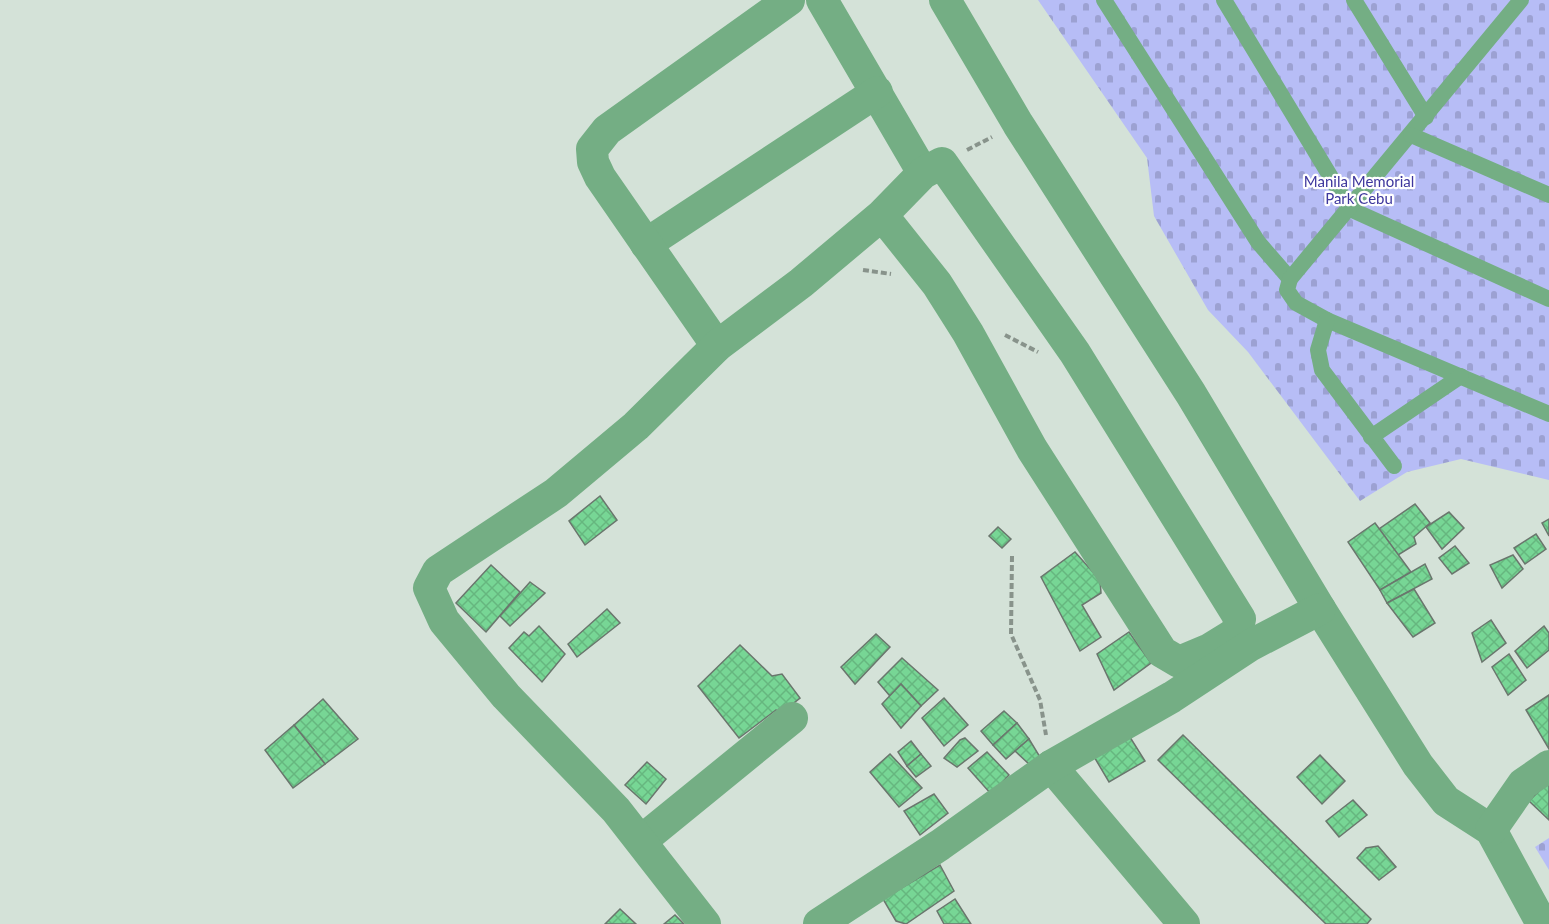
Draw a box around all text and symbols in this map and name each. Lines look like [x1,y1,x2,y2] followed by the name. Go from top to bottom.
[1304,172,1414,207] park label: Manila Memorial Park Cebu

